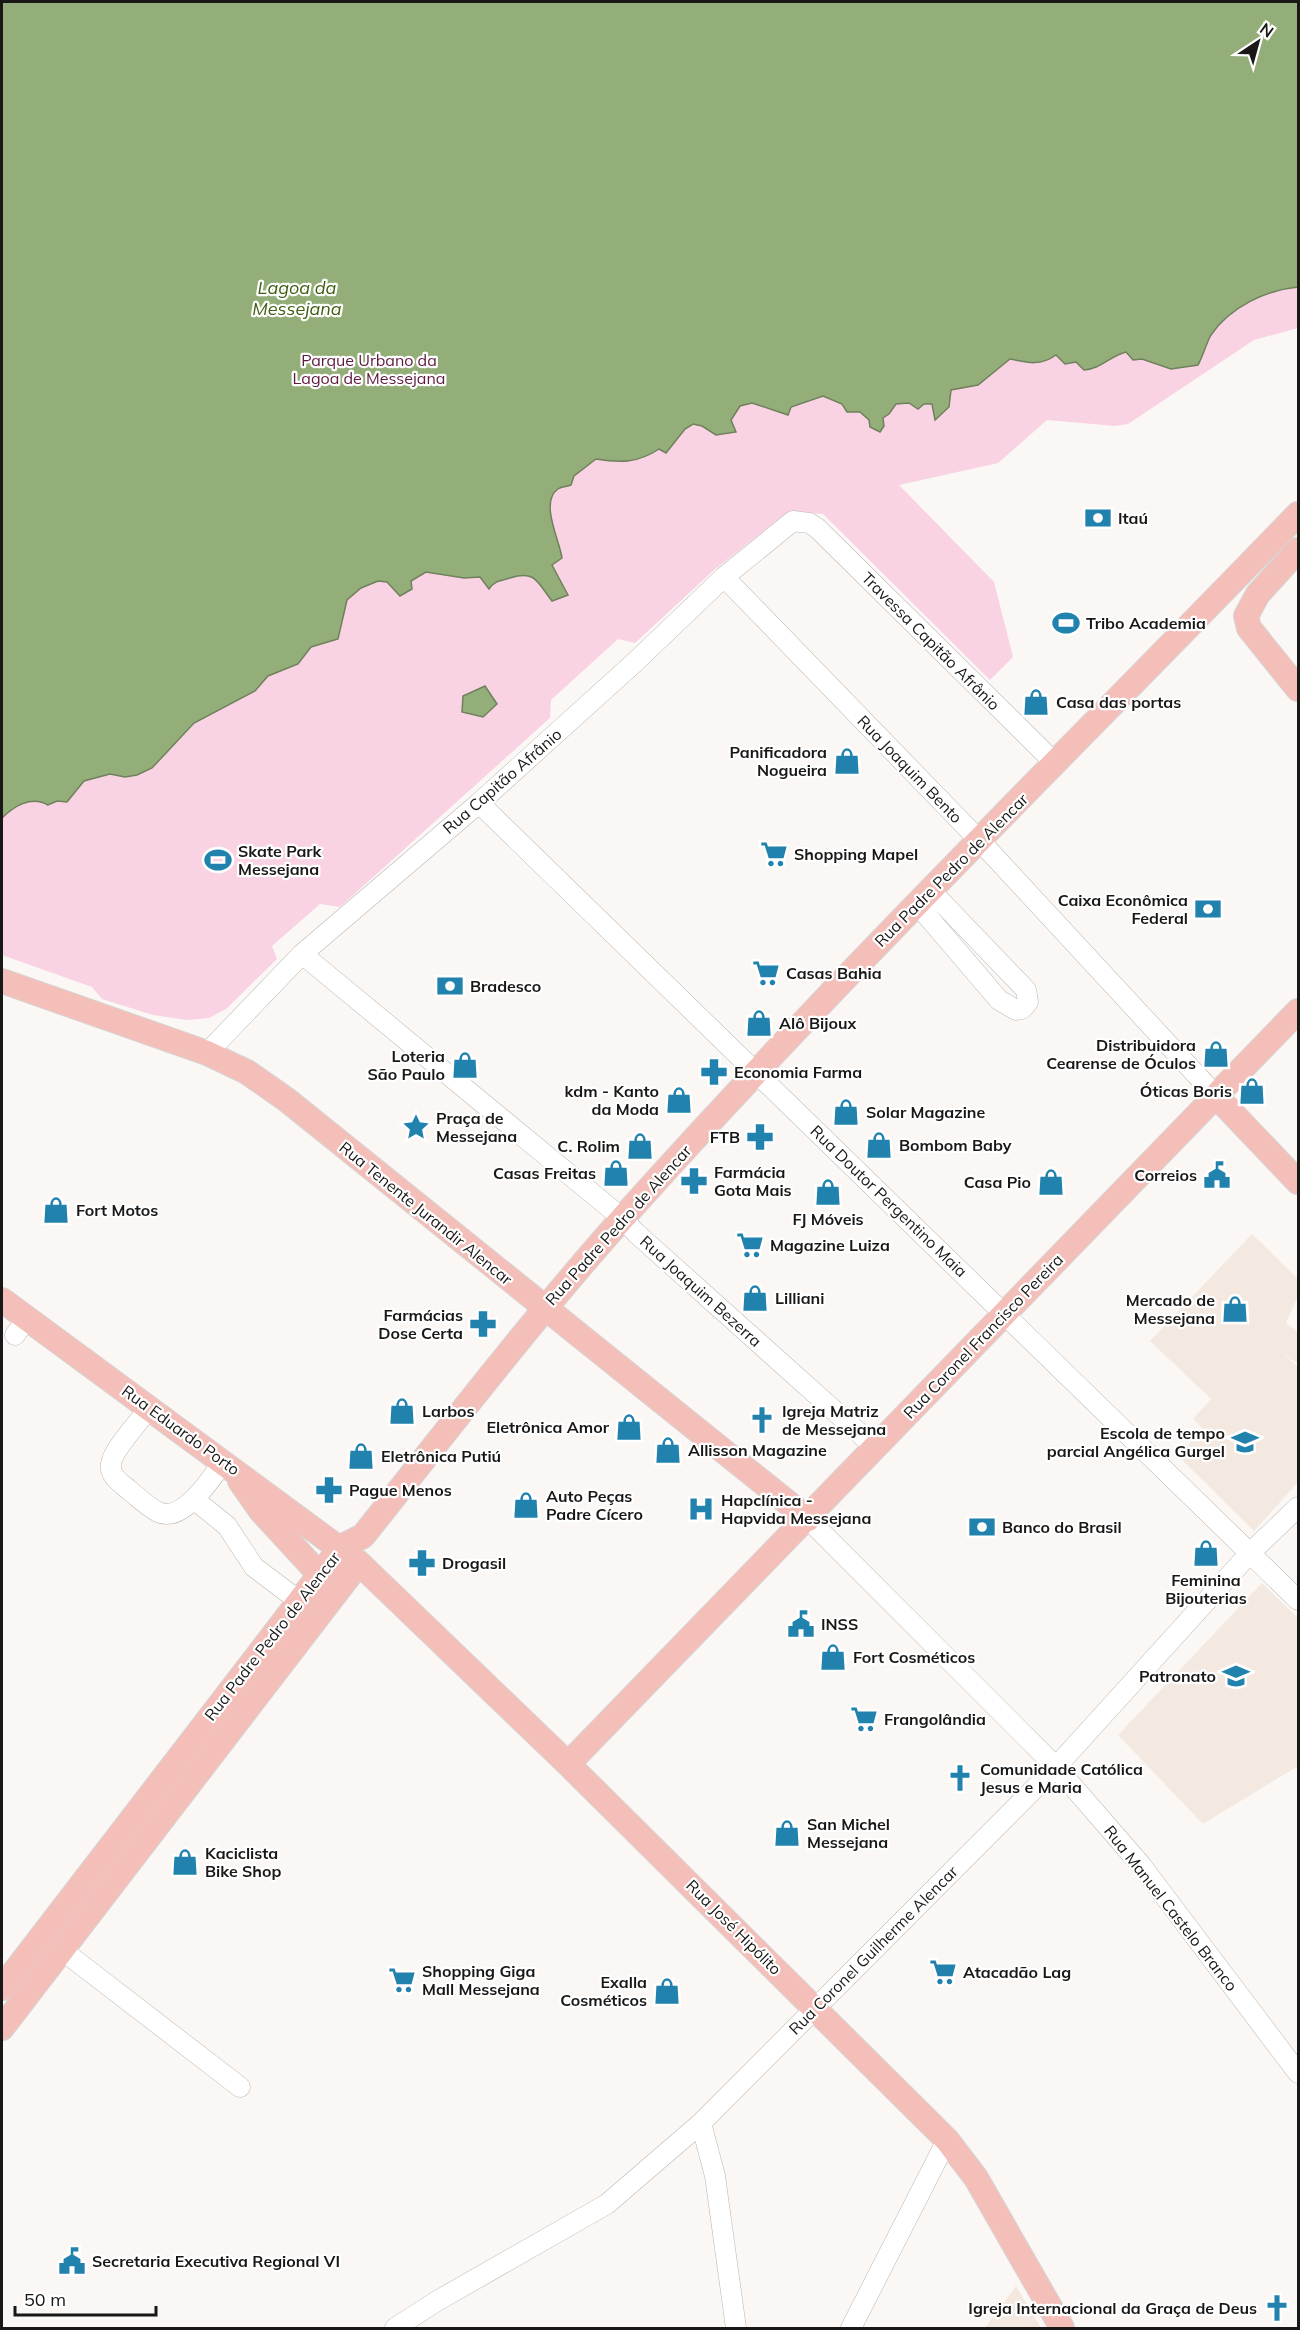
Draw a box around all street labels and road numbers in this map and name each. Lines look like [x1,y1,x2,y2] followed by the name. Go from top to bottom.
[858,568,1004,714] street label: Travessa Capitão Afrânio
[853,711,967,827] street label: Rua Joaquim Bento
[438,724,566,838] street label: Rua Capitão Afrânio
[870,789,1032,951] street label: Rua Padre Pedro de Alencar
[806,1121,972,1281] street label: Rua Doutor Pergentino Maia
[336,1137,517,1289] street label: Rua Tenente Jurandir Alencar
[541,1141,695,1309] street label: Rua Padre Pedro de Alencar
[636,1231,766,1351] street label: Rua Joaquim Bezerra
[899,1250,1067,1422] street label: Rua Coronel Francisco Pereira
[118,1381,244,1479] street label: Rua Eduardo Porto
[200,1547,344,1724] street label: Rua Padre Pedro de Alencar
[1100,1821,1242,1995] street label: Rua Manuel Castelo Branco
[784,1861,962,2039] street label: Rua Coronel Guilherme Alencar
[682,1875,786,1979] street label: Rua José Hipólito

